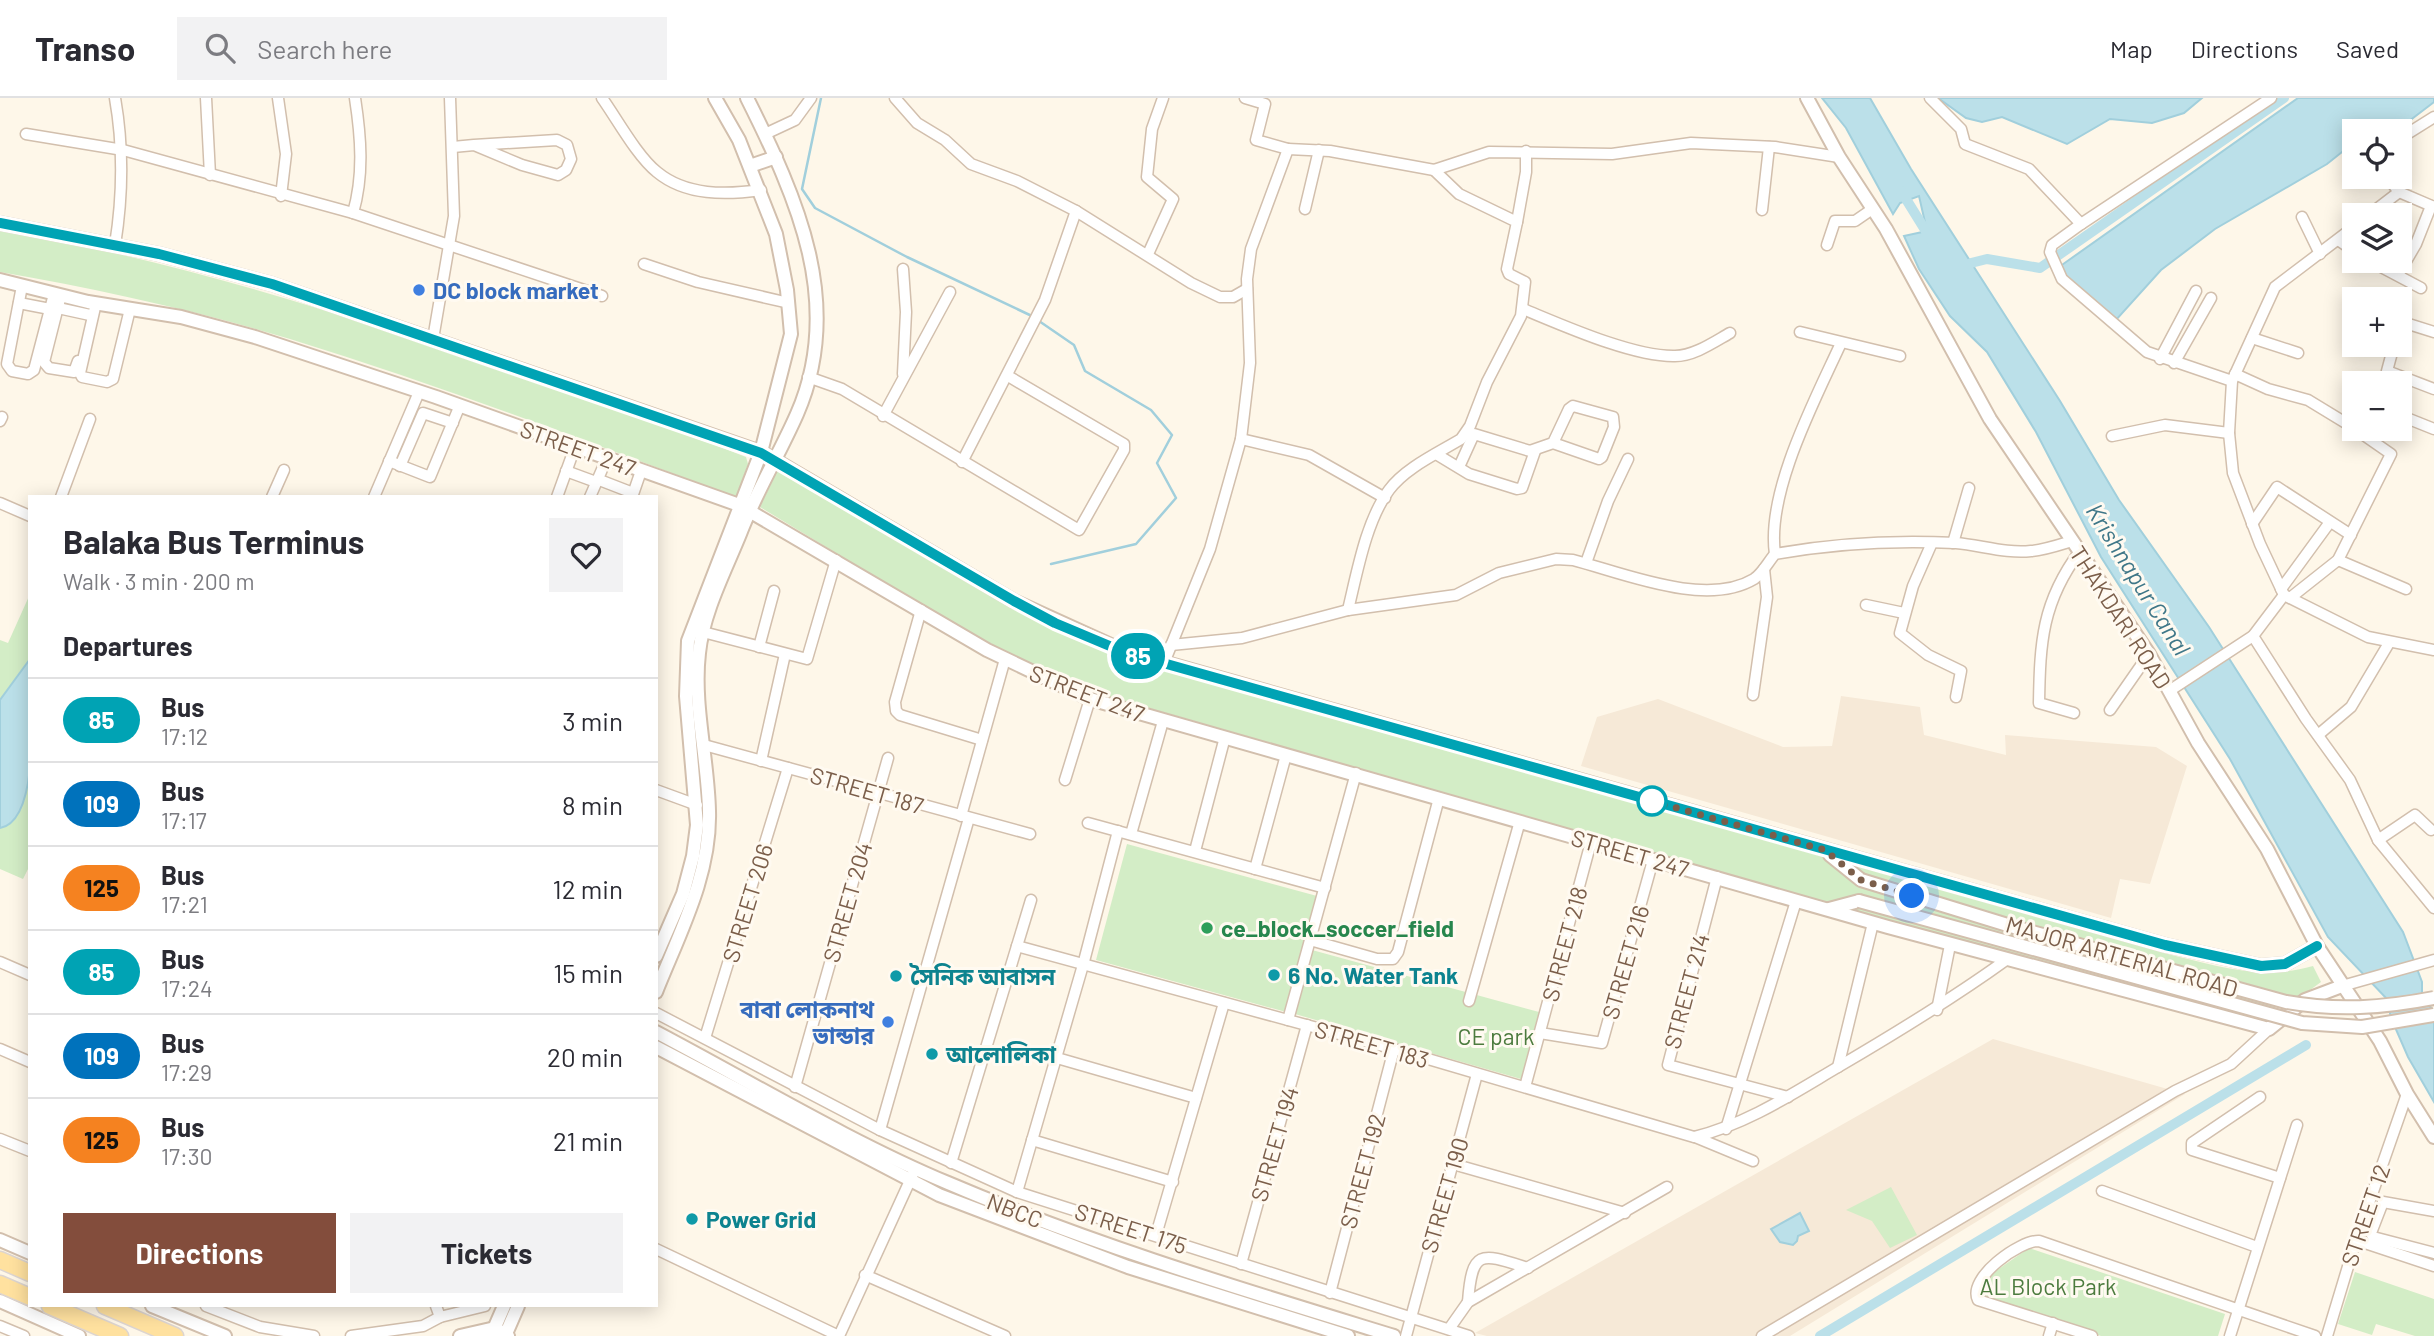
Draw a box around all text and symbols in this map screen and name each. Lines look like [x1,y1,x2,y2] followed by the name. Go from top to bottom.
[177,17,667,80] search box
[35,28,135,68] text: Transo
[201,29,239,67] icon: search
[257,33,392,64] text: Search here
[2110,34,2153,63] text: Map
[2191,34,2298,63] text: Directions
[2336,34,2399,63] text: Saved
[2342,119,2412,441] map controls
[2342,119,2412,189] button: locate
[2342,203,2412,273] button: layers
[433,276,599,304] place label: DC block market
[411,282,427,298] marker: DC block market
[2342,287,2412,357] button: +
[2342,371,2412,441] button: −
[516,414,640,482] street label: STREET 247
[2081,498,2198,661] water label: Krishnapur Canal
[549,518,623,592] button: heart
[63,521,364,561] text: Balaka Bus Terminus
[2064,540,2178,694] street label: THAKDARI ROAD
[63,567,254,595] text: Walk · 3 min · 200 m
[63,630,193,661] text: Departures
[1106,633,1170,679] line badge: 85
[1125,641,1151,670] text: 85
[1026,658,1149,728] street label: STREET 247
[161,691,204,722] text: Bus
[89,705,114,734] text: 85
[562,705,623,736] text: 3 min
[161,722,208,750] text: 17:12
[807,760,927,820] street label: STREET 187
[161,775,204,806] text: Bus
[1637,786,1667,816] unlabelled marker
[84,789,119,818] text: 109
[562,789,623,820] text: 8 min
[161,806,207,834] text: 17:17
[1568,823,1692,883] street label: STREET 247
[817,839,877,965] street label: STREET 204
[716,840,778,966] street label: STREET 206
[161,859,204,890] text: Bus
[84,873,119,902] text: 125
[553,873,623,904] text: 12 min
[1894,878,1929,913] your location
[1535,884,1593,1004] street label: STREET 218
[161,890,208,918] text: 17:21
[1595,902,1655,1022] street label: STREET 216
[2003,909,2241,1003] street label: MAJOR ARTERIAL ROAD
[1221,914,1454,942] place label: ce_block_soccer_field
[1199,920,1215,936] marker: ce_block_soccer_field
[1657,930,1715,1052] street label: STREET 214
[161,943,204,974] text: Bus
[89,957,114,986] text: 85
[553,957,623,988] text: 15 min
[1288,961,1458,989] place label: 6 No. Water Tank
[909,962,1056,990] place label: সৈনিক আবাসন
[1266,967,1282,983] marker: 6 No. Water Tank
[888,968,904,984] marker: সৈনিক আবাসন
[161,974,213,1002] text: 17:24
[739,995,875,1049] place label: বাবা লোকনাথ ভান্ডার
[880,1014,896,1030] marker: বাবা লোকনাথ ভান্ডার
[1312,1014,1432,1074] street label: STREET 183
[1458,1022,1534,1050] park label: CE park
[161,1027,204,1058] text: Bus
[945,1040,1056,1068] place label: আলোলিকা
[84,1041,119,1070] text: 109
[547,1041,623,1072] text: 20 min
[924,1046,940,1062] marker: আলোলিকা
[161,1058,212,1086] text: 17:29
[1244,1083,1304,1205] street label: STREET 194
[1333,1110,1391,1232] street label: STREET 192
[161,1111,204,1142] text: Bus
[84,1125,119,1154] text: 125
[553,1125,623,1156] text: 21 min
[1414,1134,1474,1256] street label: STREET 190
[161,1142,213,1170] text: 17:30
[2335,1160,2395,1270] street label: STREET 12
[983,1187,1047,1233] street label: NBCC
[1071,1197,1191,1259] street label: STREET 175
[706,1205,816,1233] place label: Power Grid
[684,1211,700,1227] marker: Power Grid
[63,1213,336,1293] button: Directions
[350,1213,623,1293] button: Tickets
[1979,1272,2117,1300] park label: AL Block Park

